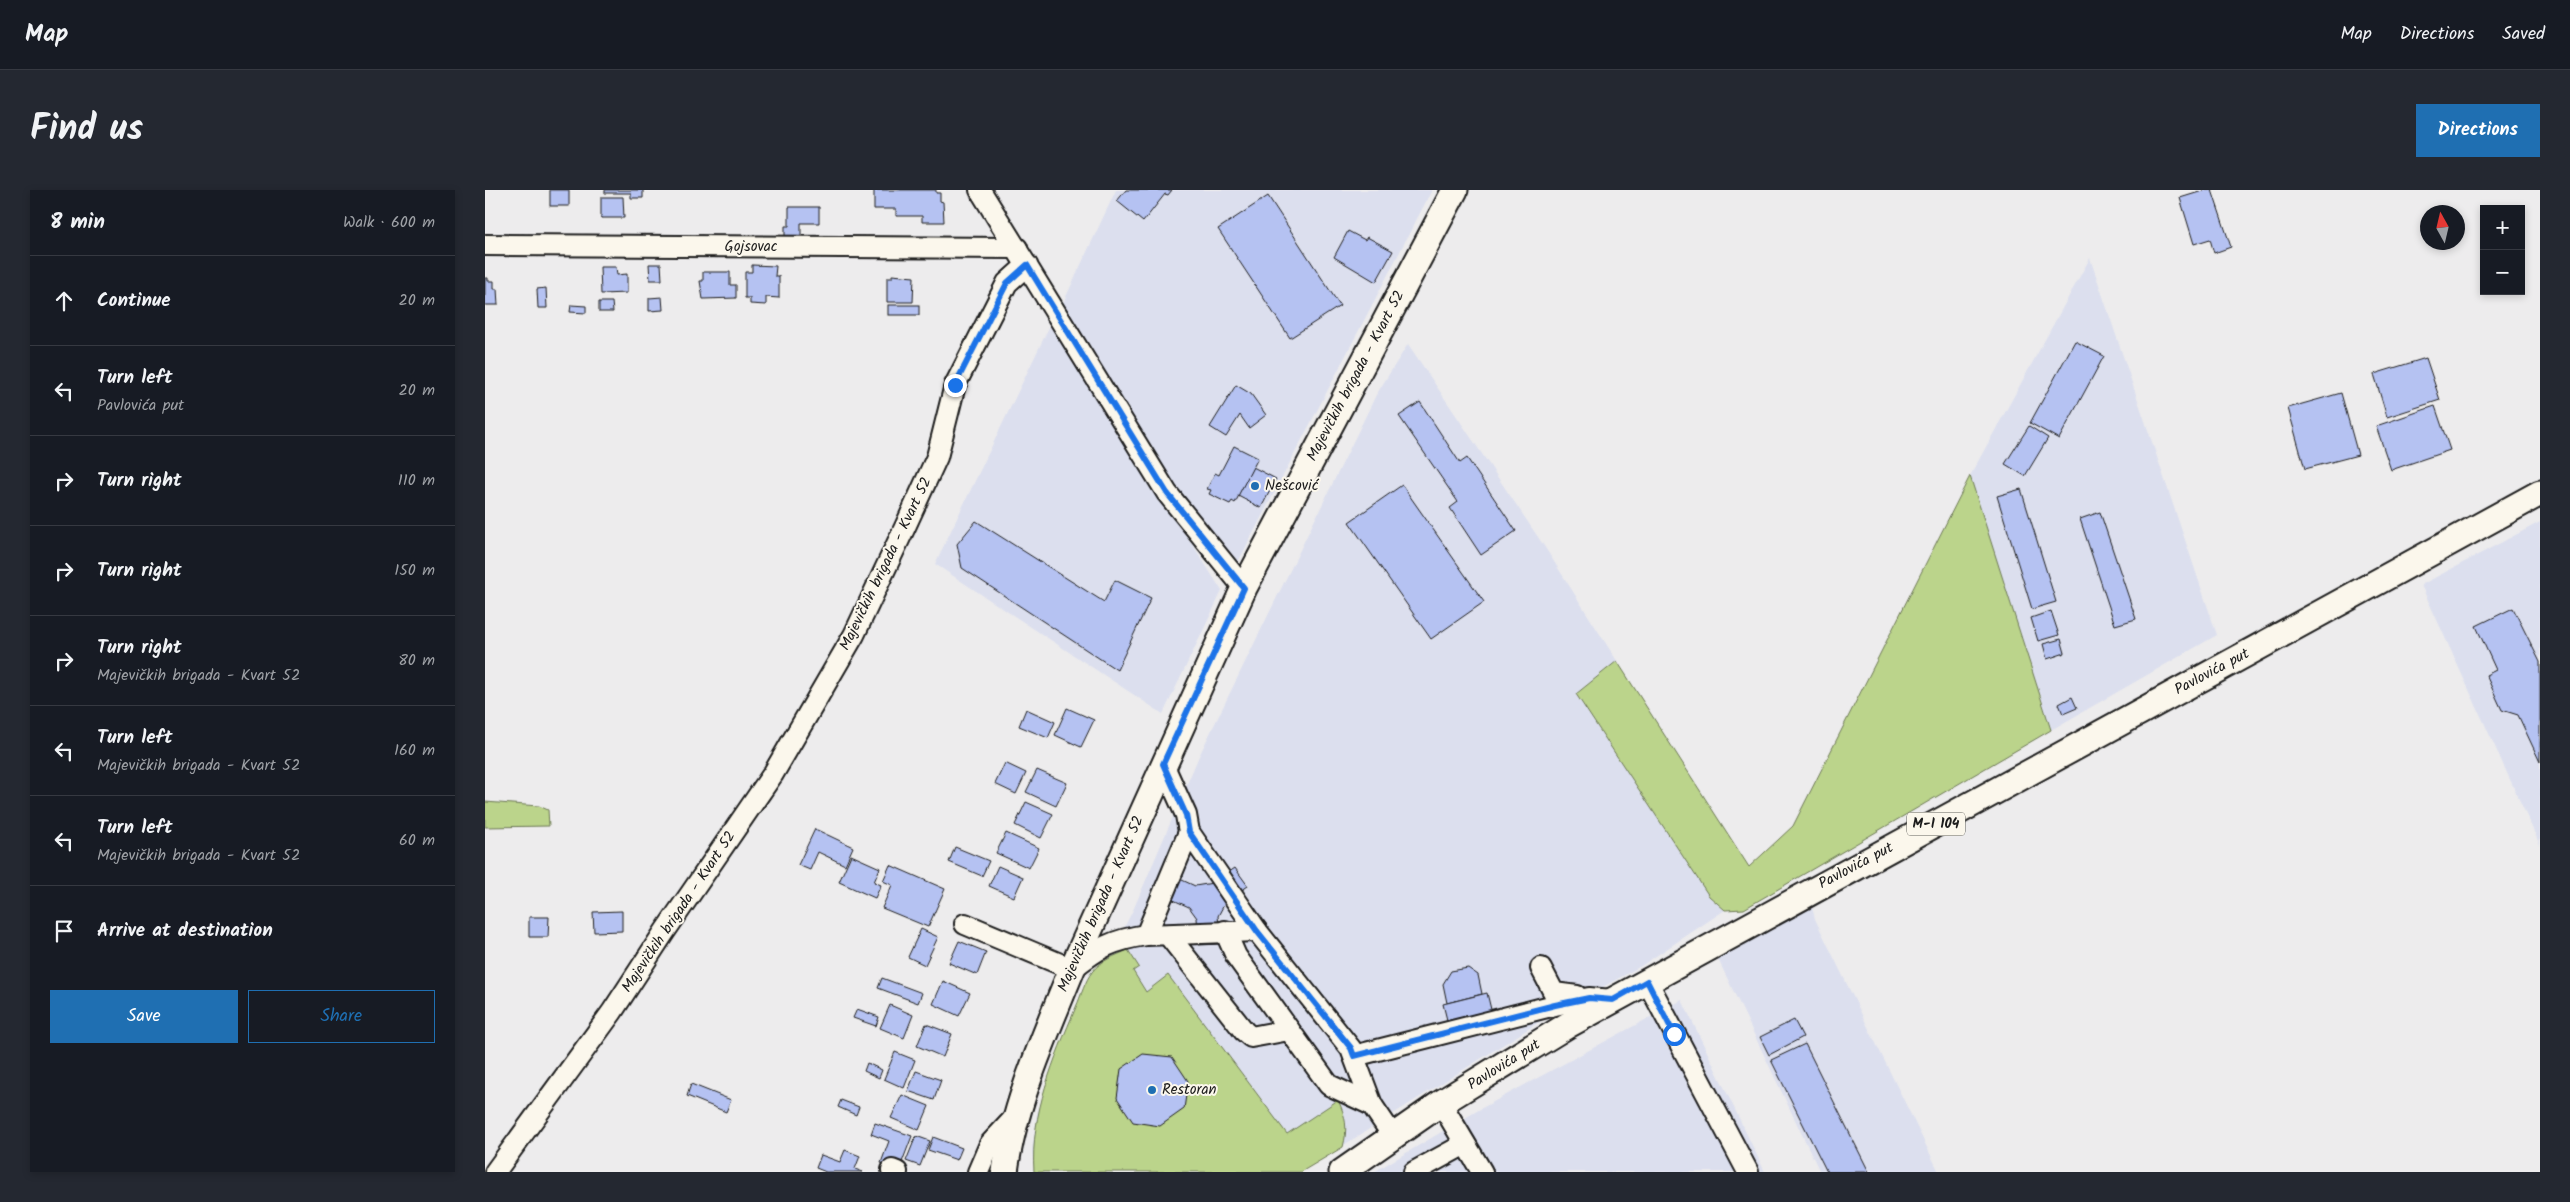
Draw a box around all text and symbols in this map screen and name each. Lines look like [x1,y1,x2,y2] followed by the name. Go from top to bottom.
[25,15,68,54] text: Map
[2340,20,2372,49] text: Map
[2400,20,2474,49] text: Directions
[2502,20,2545,49] text: Saved
[30,102,143,158] text: Find us
[2416,104,2540,157] button: Directions
[2420,205,2465,250] north arrow
[2480,205,2525,295] map controls
[2480,205,2525,250] button: +
[50,206,105,239] text: 8 min
[343,210,435,235] text: Walk · 600 m
[725,235,778,259] street label: Gojsovac
[2480,250,2525,295] button: −
[97,286,170,316] text: Continue
[1301,286,1411,466] street label: Majevičkih brigada - Kvart 52
[50,287,78,315] icon: ahead
[399,288,435,313] text: 20 m
[97,363,172,393] text: Turn left
[944,374,967,397] route end
[50,377,78,405] icon: left
[399,378,435,403] text: 20 m
[97,393,184,418] text: Pavlovića put
[97,466,182,496] text: Turn right
[50,467,78,495] icon: right
[398,468,435,493] text: 110 m
[833,473,939,655] street label: Majevičkih brigada - Kvart 52
[1265,474,1320,498] place label: Nešcović
[1249,480,1261,492] marker: Nešcović
[97,556,182,586] text: Turn right
[50,557,78,585] icon: right
[394,558,435,583] text: 150 m
[97,633,182,663] text: Turn right
[2170,642,2254,702] street label: Pavlovića put
[50,647,78,675] icon: right
[398,648,435,673] text: 80 m
[97,663,300,688] text: Majevičkih brigada - Kvart 52
[97,723,172,753] text: Turn left
[50,737,78,765] icon: left
[394,738,435,763] text: 160 m
[97,753,300,778] text: Majevičkih brigada - Kvart 52
[1051,812,1151,996] street label: Majevičkih brigada - Kvart 52
[1907,812,1965,836] road number: M-I 104
[97,813,172,843] text: Turn left
[616,826,742,998] street label: Majevičkih brigada - Kvart 52
[50,827,78,855] icon: left
[399,828,435,853] text: 60 m
[1814,836,1898,896] street label: Pavlovića put
[97,843,300,868] text: Majevičkih brigada - Kvart 52
[97,916,273,946] text: Arrive at destination
[50,917,78,945] icon: arrive
[50,990,238,1043] button: Save
[248,990,435,1043] button: Share
[1663,1023,1686,1046] route start
[1463,1033,1545,1097] street label: Pavlovića put
[1162,1078,1217,1102] place label: Restoran
[1146,1084,1158,1096] marker: Restoran

